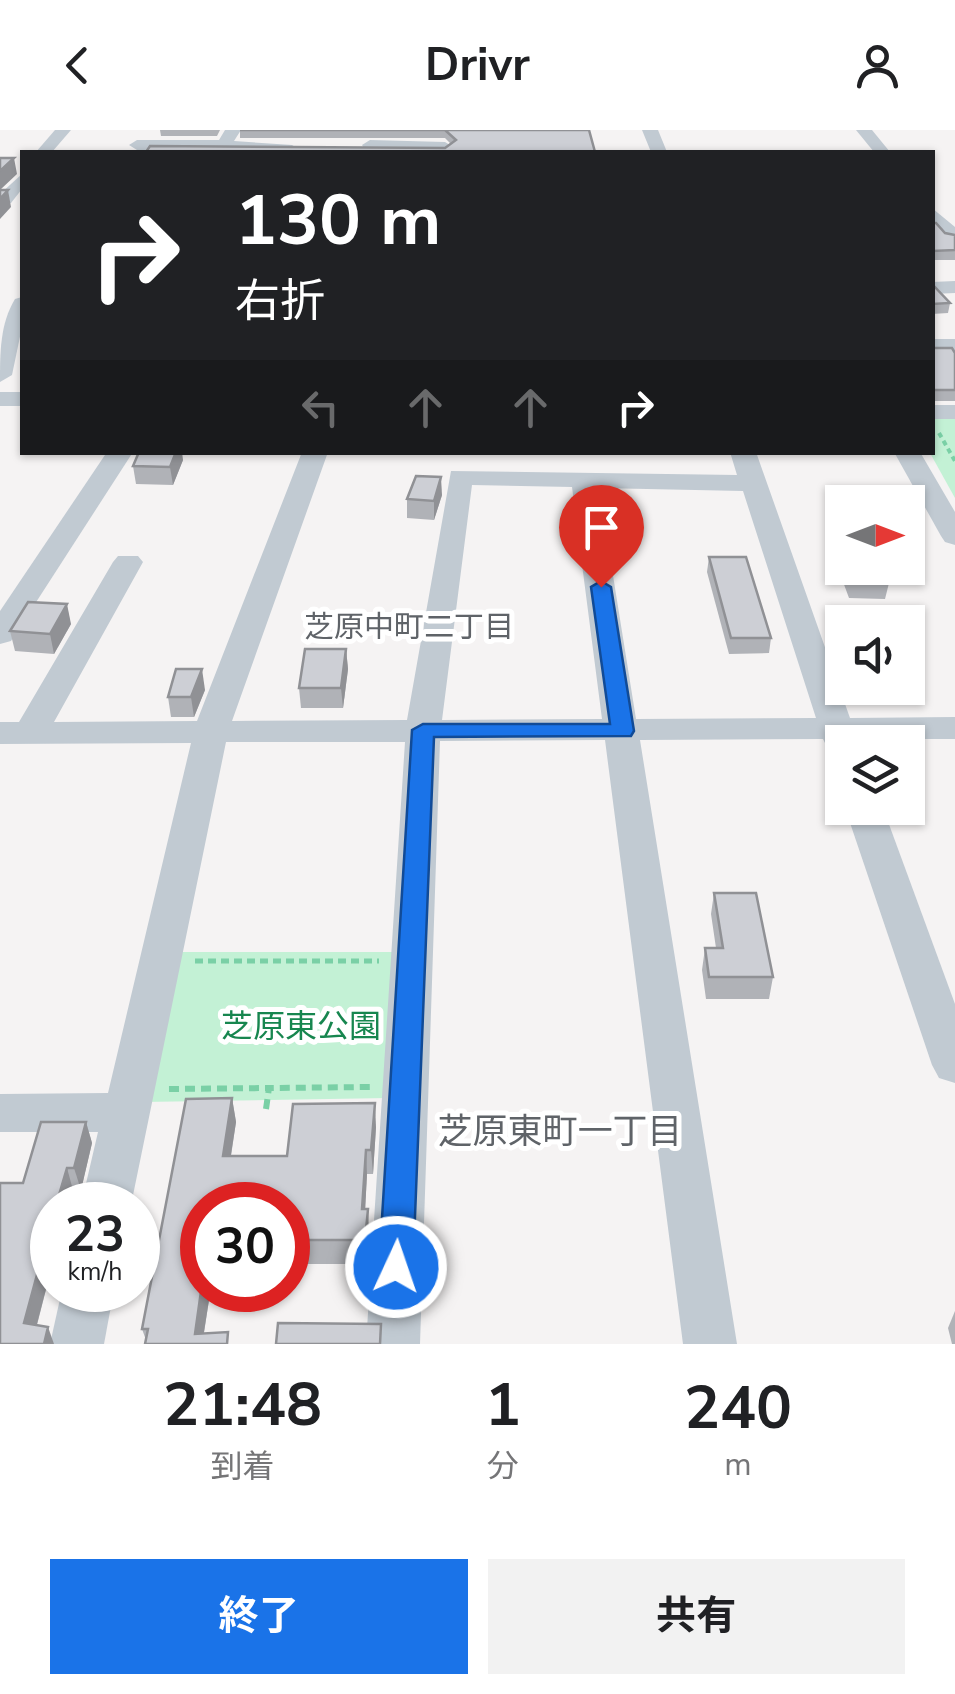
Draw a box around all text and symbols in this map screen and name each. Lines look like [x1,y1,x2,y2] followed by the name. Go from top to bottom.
[425,35,530,96] text: Drivr
[50,38,105,93] icon: back
[850,38,905,93] icon: person
[235,173,441,269] text: 130 m
[70,190,200,320] icon: right
[235,271,325,332] text: 右折
[293,380,348,435] icon: left
[398,380,453,435] icon: ahead
[503,380,558,435] icon: ahead
[608,380,663,435] icon: right
[559,485,644,588] pin
[825,485,925,585] north arrow
[825,485,925,825] map controls
[574,500,629,555] icon: arrive
[825,605,925,705] button: sound
[304,607,514,648] district label: 芝原中町二丁目
[825,725,925,825] button: layers
[221,1005,381,1048] park label: 芝原東公園
[437,1108,683,1155] district label: 芝原東町一丁目
[180,1182,310,1312] speed limit sign: 30
[65,1200,125,1269] text: 23
[344,1215,448,1319] position arrow
[67,1255,123,1289] text: km/h
[163,1364,322,1446] text: 21:48
[485,1364,521,1446] text: 1
[684,1367,792,1449] text: 240
[724,1443,752,1486] text: m
[210,1445,274,1488] text: 到着
[487,1445,519,1488] text: 分
[50,1559,468,1674] button: 終了
[488,1559,905,1674] button: 共有

